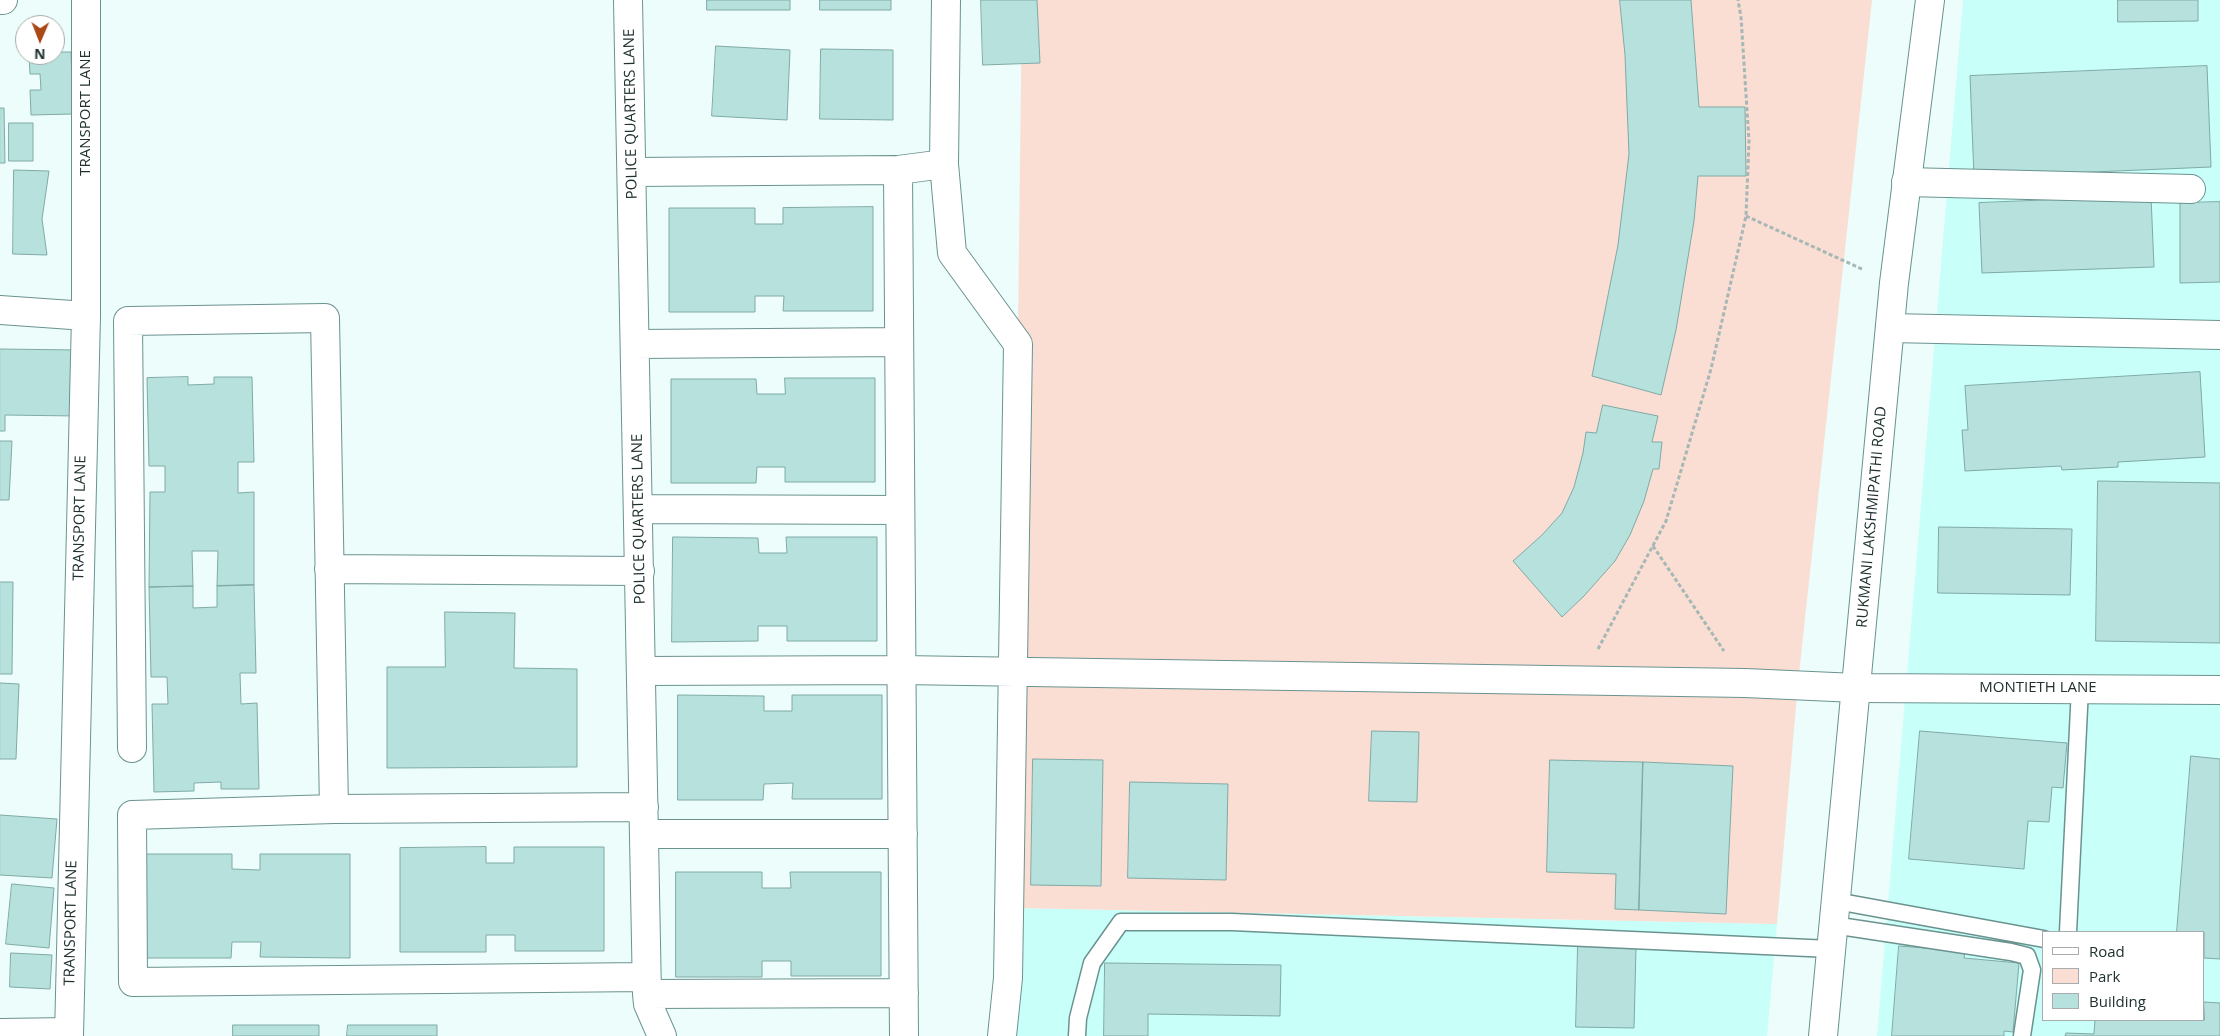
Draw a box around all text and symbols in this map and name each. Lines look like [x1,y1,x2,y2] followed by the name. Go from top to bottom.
[15,15,65,65] north arrow
[621,29,641,199] street label: POLICE QUARTERS LANE
[34,45,46,64] text: N
[77,50,95,176] street label: TRANSPORT LANE
[1853,405,1891,629] street label: RUKMANI LAKSHMIPATHI ROAD
[629,434,649,604] street label: POLICE QUARTERS LANE
[70,455,90,581] street label: TRANSPORT LANE
[1979,679,2097,697] street label: MONTIETH LANE
[61,860,81,986] street label: TRANSPORT LANE
[2042,931,2205,1021] legend
[2089,941,2125,961] text: Road
[2089,966,2120,986] text: Park
[2089,991,2146,1011] text: Building

